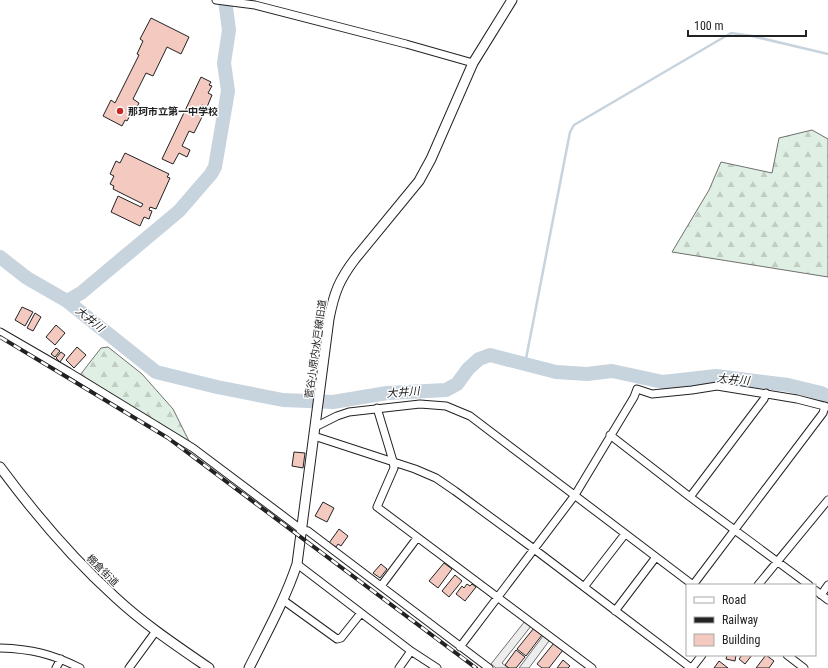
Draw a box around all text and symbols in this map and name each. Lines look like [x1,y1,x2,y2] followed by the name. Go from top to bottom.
[688,12,806,38] scale bar
[694,19,724,33] text: 100 m
[115,106,125,116] marker: 那珂市立第一中学校
[128,106,218,117] place label: 那珂市立第一中学校
[303,299,328,399] street label: 菅谷小原内水戸線旧道
[73,304,107,335] water label: 大井川
[716,372,751,387] water label: 大井川
[386,385,421,400] water label: 大井川
[85,552,121,588] street label: 棚倉街道
[686,584,816,656] legend
[722,593,746,607] text: Road
[722,613,758,627] text: Railway
[722,633,760,647] text: Building

